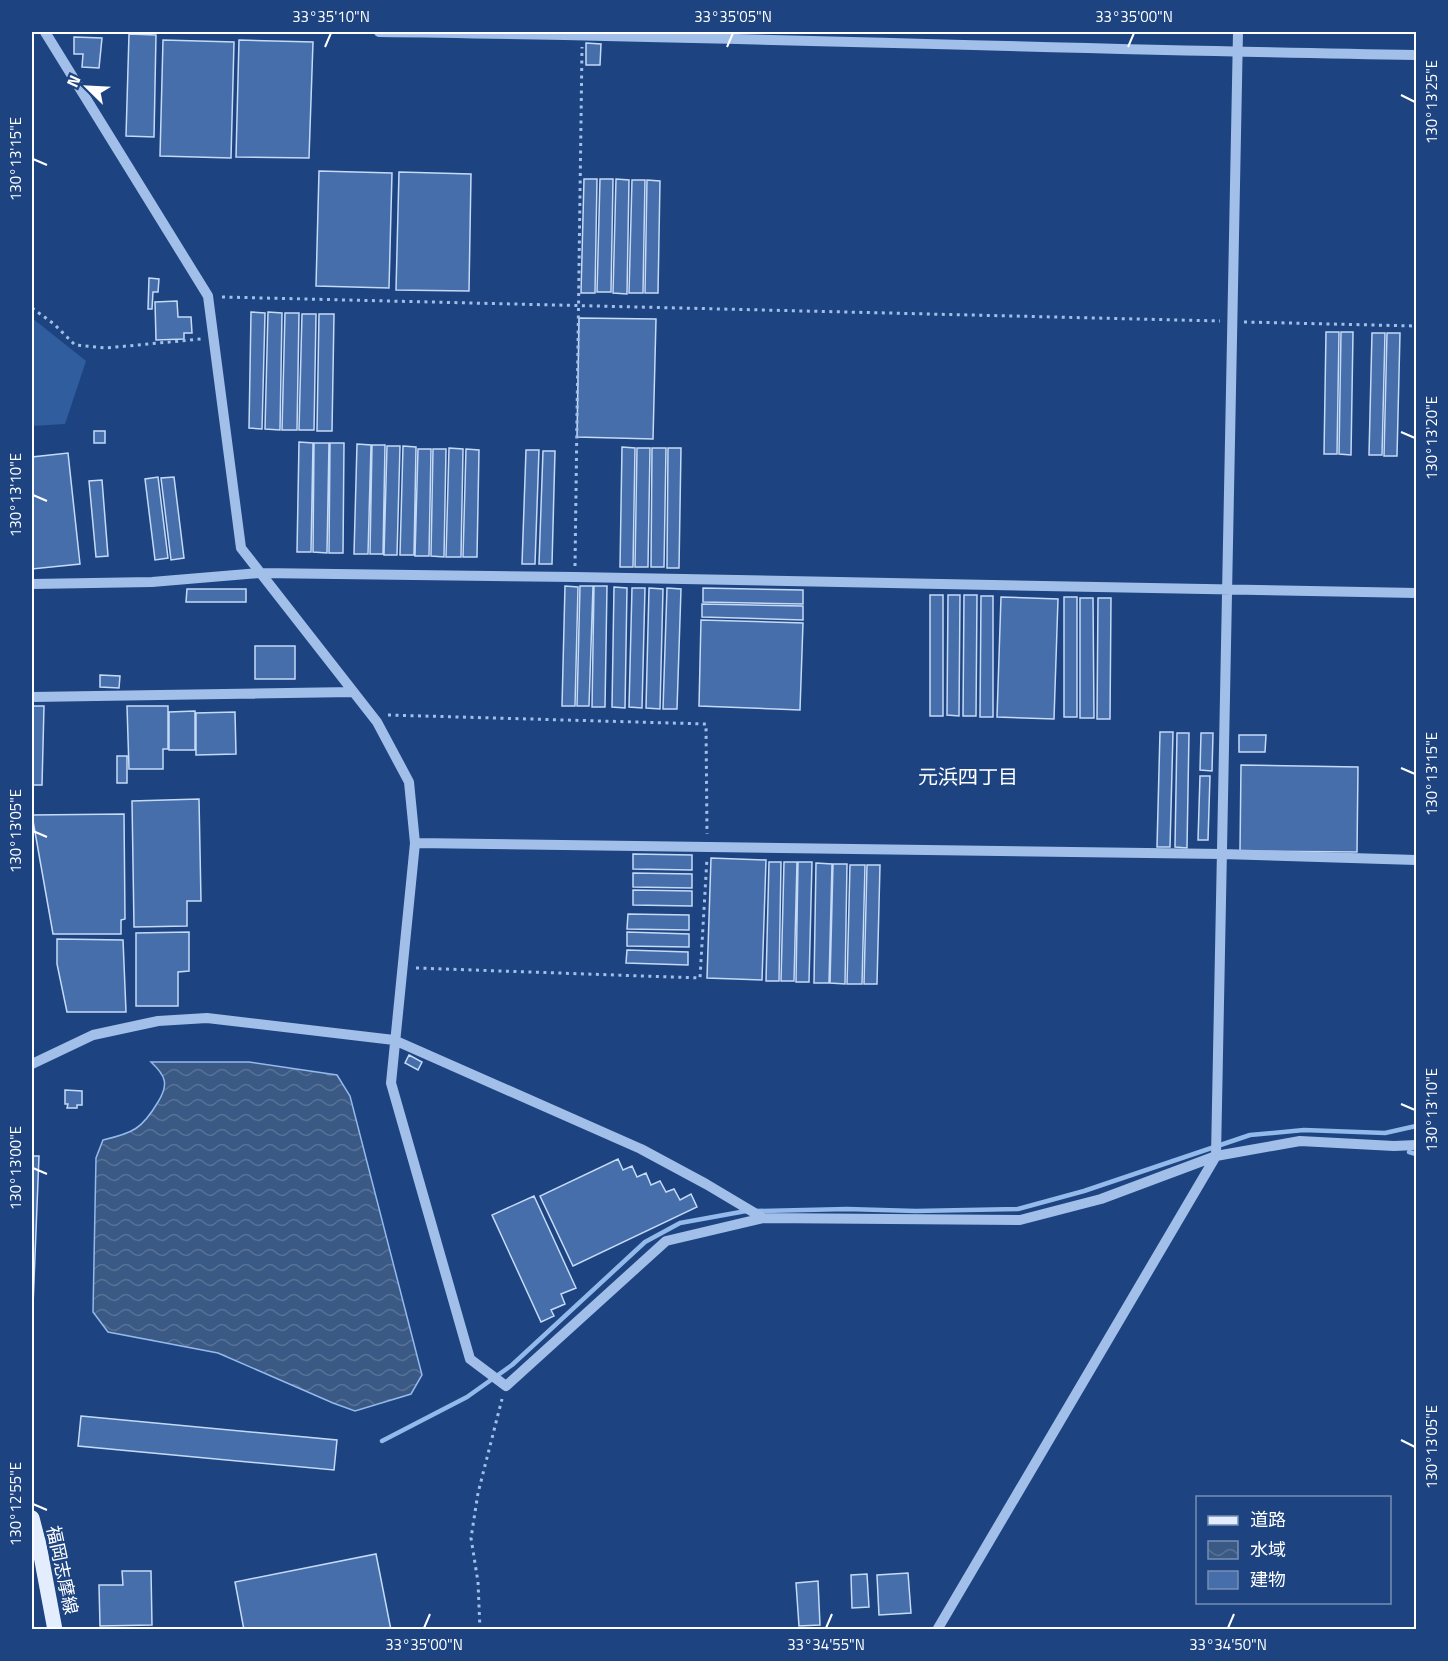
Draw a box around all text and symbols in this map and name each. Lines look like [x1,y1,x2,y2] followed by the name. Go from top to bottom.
[292,5,370,28] text: 33°35'10"N
[694,5,772,28] text: 33°35'05"N
[1095,5,1173,28] text: 33°35'00"N
[57,57,117,117] north arrow
[1420,60,1443,144] text: 130°13'25"E
[60,71,87,91] text: N
[4,117,27,201] text: 130°13'15"E
[1420,396,1443,480] text: 130°13'20"E
[4,453,27,537] text: 130°13'10"E
[1420,732,1443,816] text: 130°13'15"E
[918,761,1018,792] district label: 元浜四丁目
[4,789,27,873] text: 130°13'05"E
[1420,1068,1443,1152] text: 130°13'10"E
[4,1126,27,1210] text: 130°13'00"E
[1420,1405,1443,1489] text: 130°13'05"E
[4,1462,27,1546] text: 130°12'55"E
[1196,1496,1391,1604] legend
[1250,1506,1286,1533] text: 道路
[40,1523,85,1617] street label: 福岡志摩線
[1250,1536,1286,1563] text: 水域
[1250,1566,1286,1593] text: 建物
[385,1633,463,1656] text: 33°35'00"N
[787,1633,865,1656] text: 33°34'55"N
[1189,1633,1267,1656] text: 33°34'50"N

